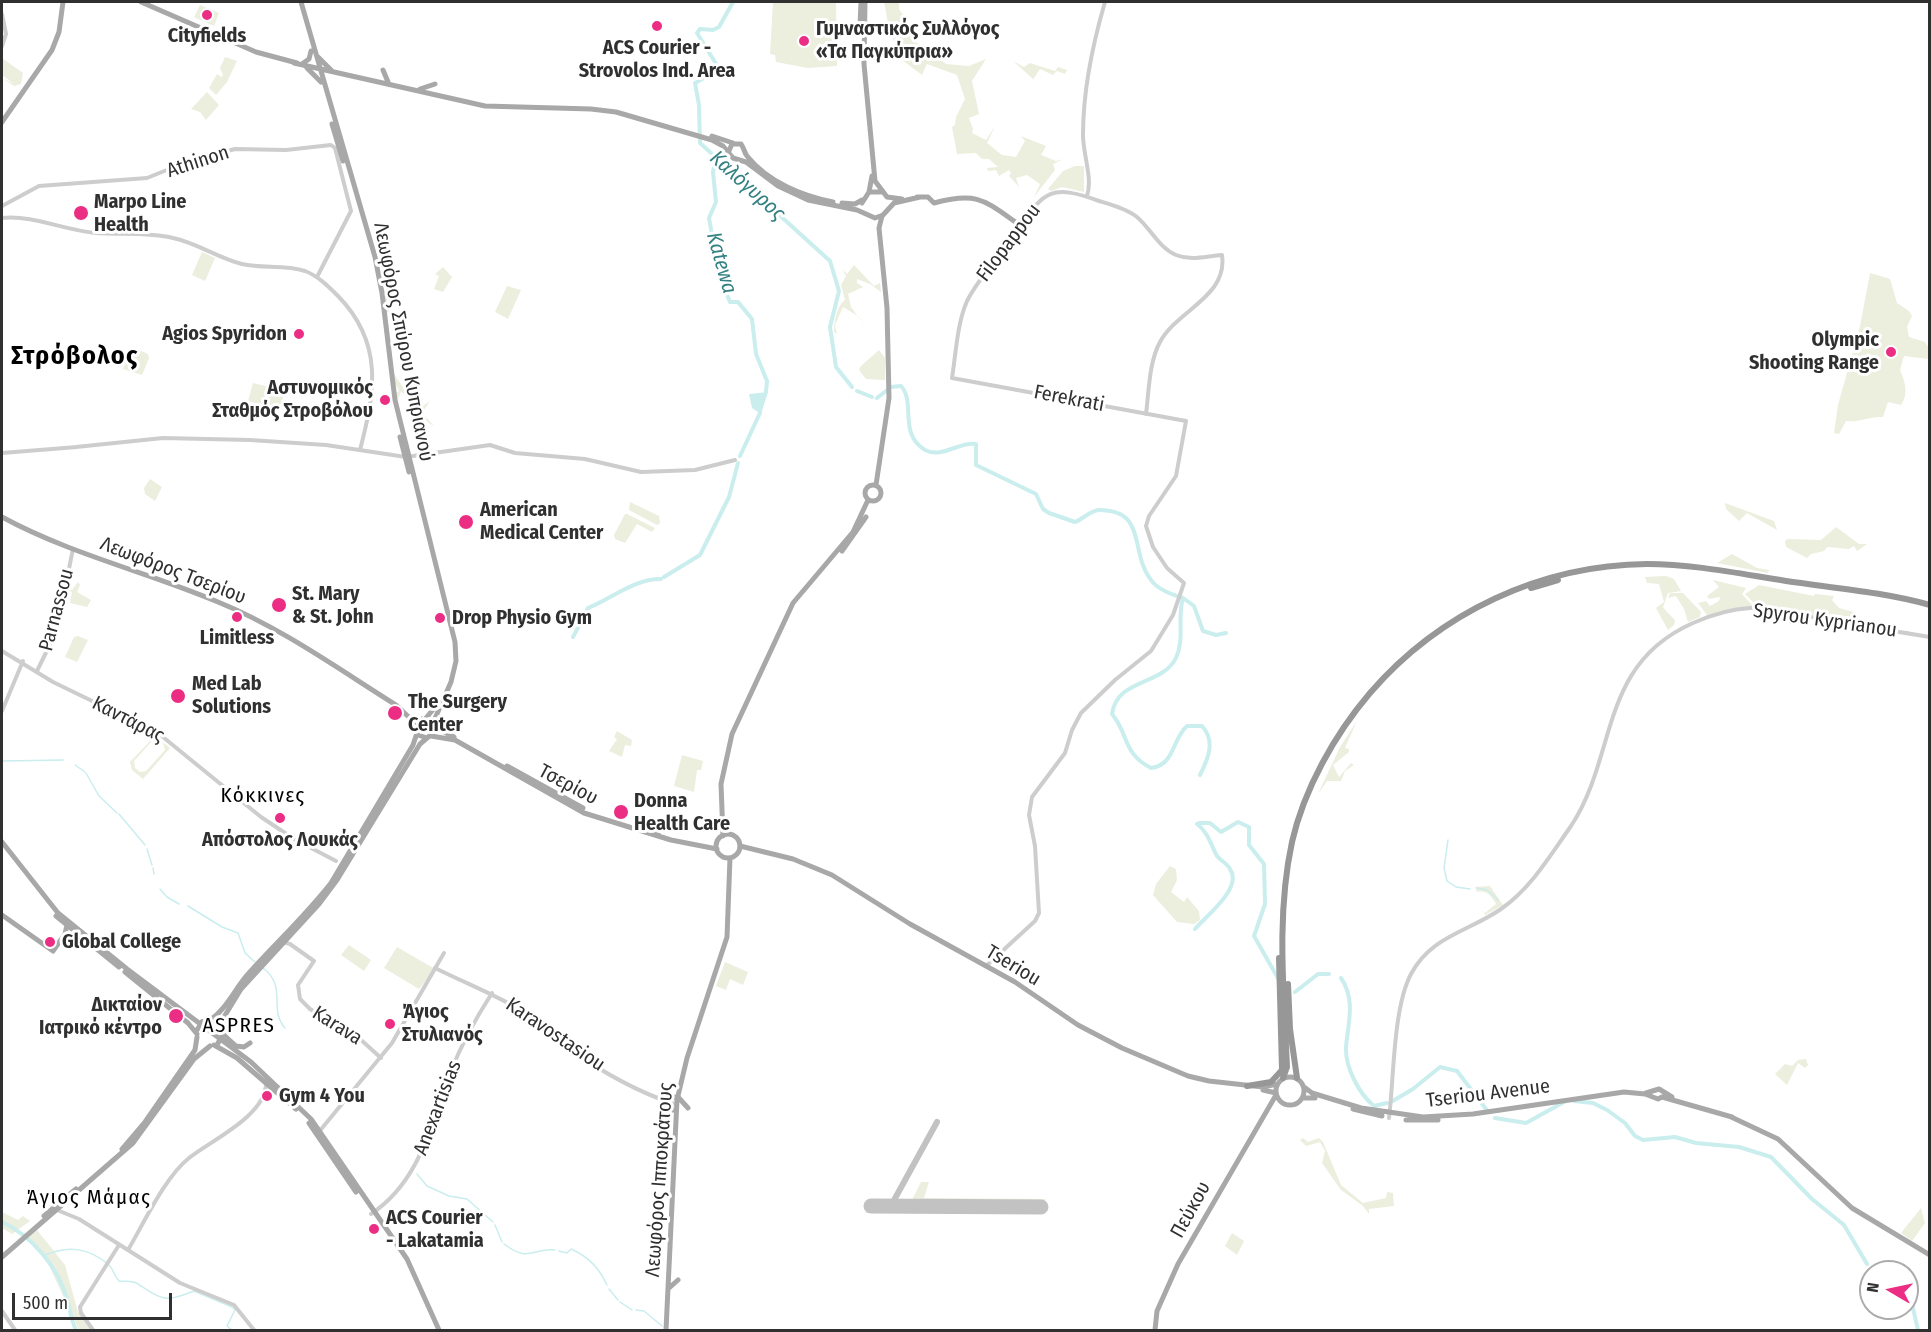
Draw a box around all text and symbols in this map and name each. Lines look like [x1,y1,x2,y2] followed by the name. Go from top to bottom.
[200,8,214,22] marker: Cityfields
[816,17,999,64] place label: Γυμναστικός Συλλόγος «Τα Παγκύπρια»
[650,19,664,33] marker: ACS Courier - Strovolos Ind. Area
[168,24,246,48] place label: Cityfields
[797,34,811,48] marker: Γυμναστικός Συλλόγος «Τα Παγκύπρια»
[579,36,735,83] place label: ACS Courier - Strovolos Ind. Area
[164,141,232,183] street label: Athinon
[704,146,790,226] water label: Καλόγυρος
[94,190,186,237] place label: Marpo Line Health
[972,199,1046,287] street label: Filopappou
[72,204,90,222] marker: Marpo Line Health
[368,220,438,464] street label: Λεωφόρος Σπύρου Κυπριανού
[700,229,742,297] water label: Katewa
[162,322,287,346] place label: Agios Spyridon
[292,327,306,341] marker: Agios Spyridon
[1749,328,1879,375] place label: Olympic Shooting Range
[11,341,139,373] district label: Στρόβολος
[1884,345,1898,359] marker: Olympic Shooting Range
[212,376,373,423] place label: Αστυνομικός Σταθμός Στροβόλου
[1032,380,1106,418] street label: Ferekrati
[378,393,392,407] marker: Αστυνομικός Σταθμός Στροβόλου
[480,498,603,545] place label: American Medical Center
[457,513,475,531] marker: American Medical Center
[97,532,249,610] street label: Λεωφόρος Τσερίου
[35,566,79,654] street label: Parnassou
[292,582,374,629] place label: St. Mary & St. John
[270,596,288,614] marker: St. Mary & St. John
[1752,599,1898,643] street label: Spyrou Kyprianou
[452,606,592,630] place label: Drop Physio Gym
[230,610,244,624] marker: Limitless
[433,611,447,625] marker: Drop Physio Gym
[200,626,274,650] place label: Limitless
[192,672,271,719] place label: Med Lab Solutions
[169,687,187,705] marker: Med Lab Solutions
[408,690,507,737] place label: The Surgery Center
[88,692,168,748] street label: Καντάρας
[386,704,404,722] marker: The Surgery Center
[534,759,602,811] street label: Τσερίου
[220,783,306,809] district label: Κόκκινες
[634,789,730,836] place label: Donna Health Care
[612,803,630,821] marker: Donna Health Care
[273,811,287,825] marker: Απόστολος Λουκάς
[202,828,358,852] place label: Απόστολος Λουκάς
[62,930,181,954] place label: Global College
[43,935,57,949] marker: Global College
[981,940,1045,992] street label: Tseriou
[39,993,162,1040] place label: Δικταίον Ιατρικό κέντρο
[501,993,609,1077] street label: Karavostasiou
[402,1000,483,1047] place label: Άγιος Στυλιανός
[308,1001,366,1051] street label: Karava
[167,1007,185,1025] marker: Δικταίον Ιατρικό κέντρο
[203,1013,275,1039] district label: ASPRES
[383,1017,397,1031] marker: Άγιος Στυλιανός
[409,1057,467,1159] street label: Anexartisias
[1425,1075,1551,1113] street label: Tseriou Avenue
[641,1082,679,1278] street label: Λεωφόρος Ιπποκράτους
[279,1084,365,1108] place label: Gym 4 You
[260,1089,274,1103] marker: Gym 4 You
[1166,1178,1216,1242] street label: Πεύκου
[27,1185,151,1211] district label: Άγιος Μάμας
[386,1206,484,1253] place label: ACS Courier - Lakatamia
[367,1222,381,1236] marker: ACS Courier - Lakatamia
[1859,1260,1919,1320] north arrow
[15,1281,176,1319] scale bar
[1863,1281,1883,1294] text: N
[23,1292,68,1314] text: 500 m

